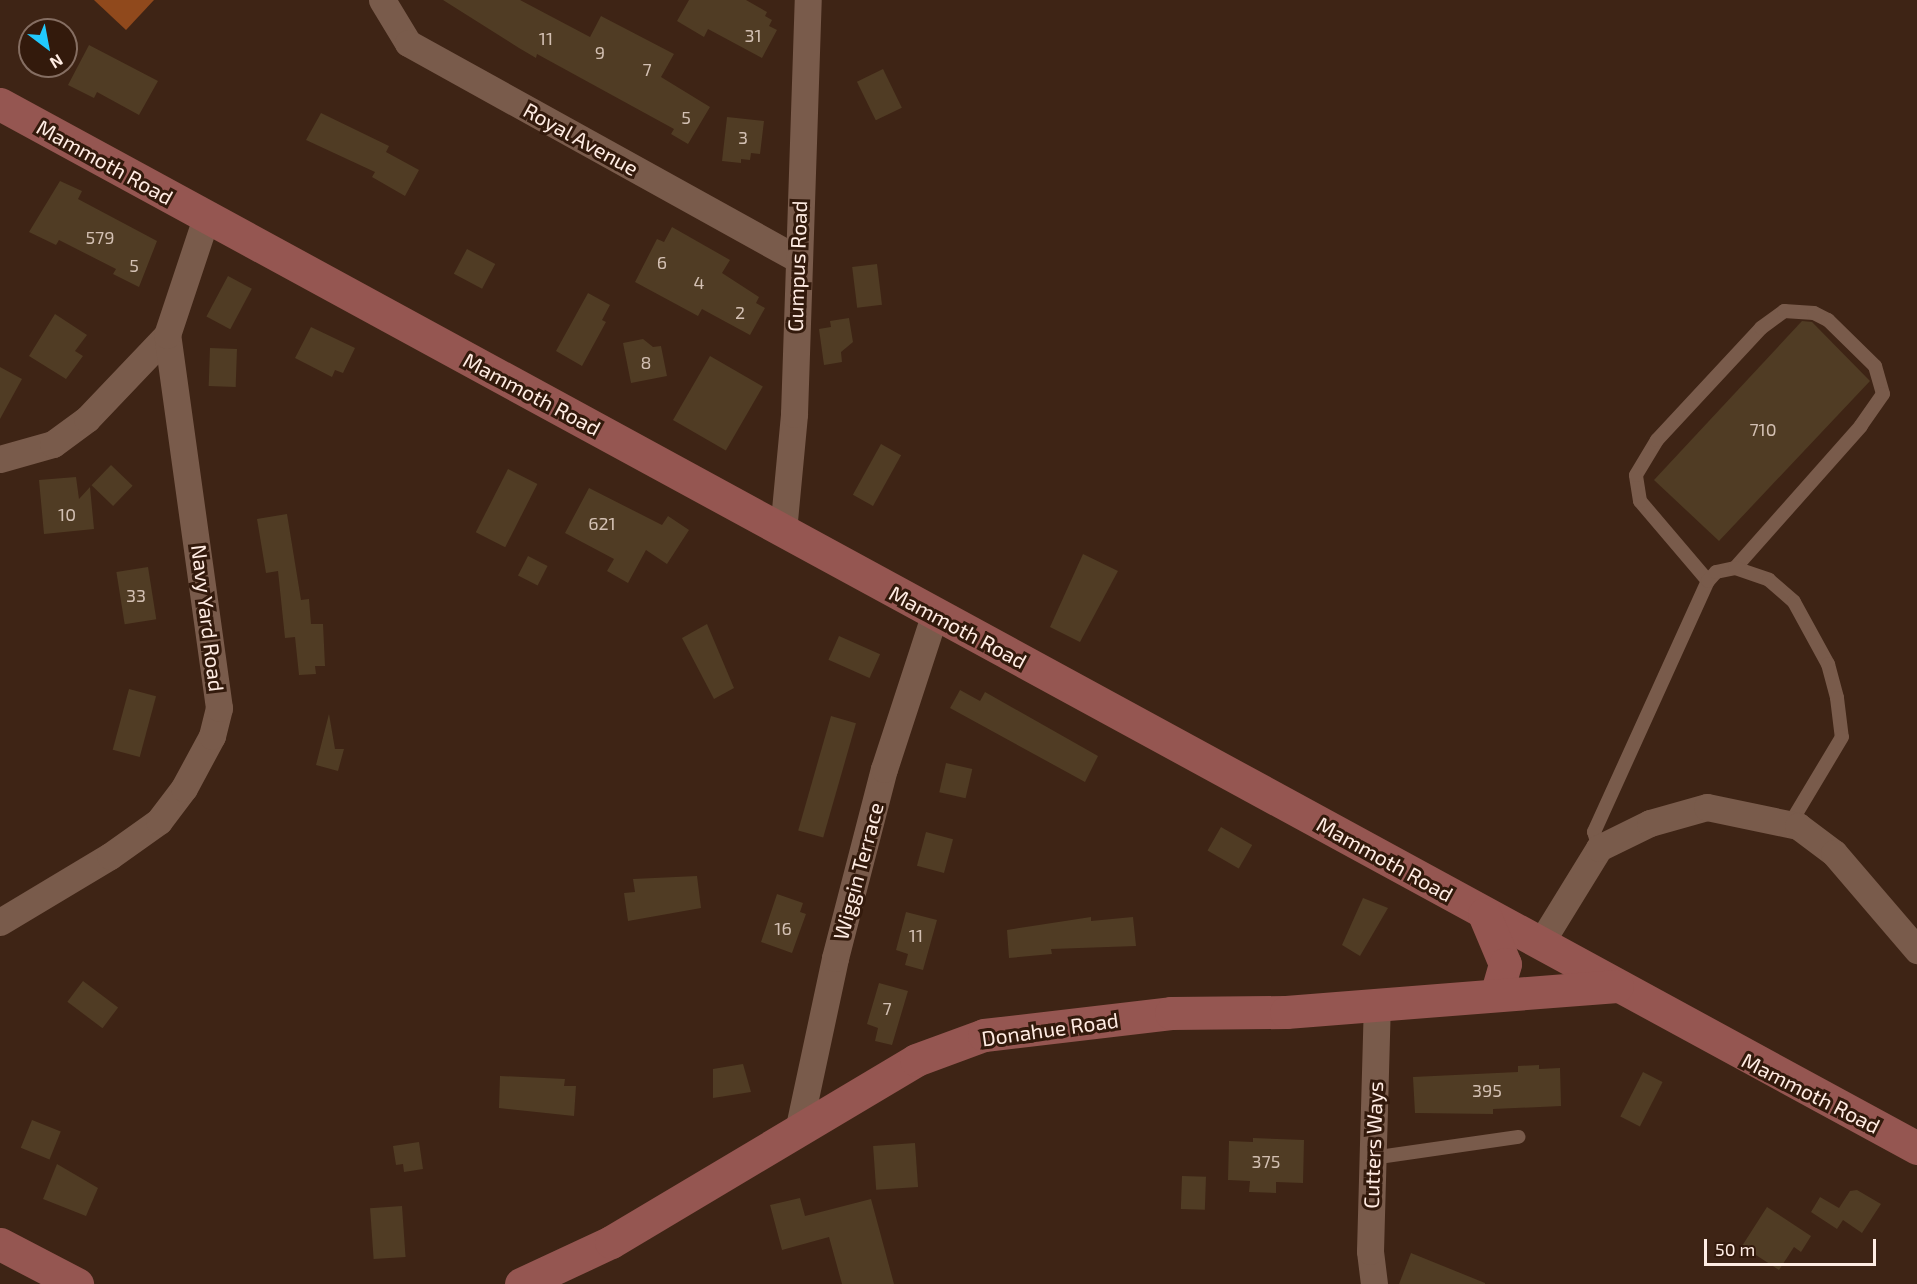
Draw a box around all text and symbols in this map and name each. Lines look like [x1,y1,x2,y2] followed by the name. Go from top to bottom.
[18,18,78,78] north arrow
[744,24,762,46] house number: 31
[539,27,553,49] house number: 11
[595,41,605,63] house number: 9
[47,51,67,73] text: N
[642,58,652,80] house number: 7
[519,97,643,181] street label: Royal Avenue
[681,106,691,128] house number: 5
[32,114,178,210] street label: Mammoth Road
[738,126,748,148] house number: 3
[782,200,812,332] street label: Gumpus Road
[85,226,115,248] house number: 579
[657,251,667,273] house number: 6
[129,254,139,276] house number: 5
[693,271,705,293] house number: 4
[735,301,745,323] house number: 2
[459,347,605,441] street label: Mammoth Road
[641,351,651,373] house number: 8
[1749,418,1777,440] house number: 710
[58,503,76,525] house number: 10
[588,512,616,534] house number: 621
[186,543,230,693] street label: Navy Yard Road
[885,580,1031,674] street label: Mammoth Road
[126,584,146,606] house number: 33
[828,799,888,943] street label: Wiggin Terrace
[1312,811,1458,907] street label: Mammoth Road
[774,917,792,939] house number: 16
[909,924,923,946] house number: 11
[882,997,892,1019] house number: 7
[980,1007,1120,1051] street label: Donahue Road
[1738,1047,1884,1139] street label: Mammoth Road
[1472,1079,1502,1101] house number: 395
[1358,1081,1388,1209] street label: Cutters Ways
[1252,1150,1280,1172] house number: 375
[1707,1227,1880,1265] scale bar
[1715,1238,1755,1260] text: 50 m

